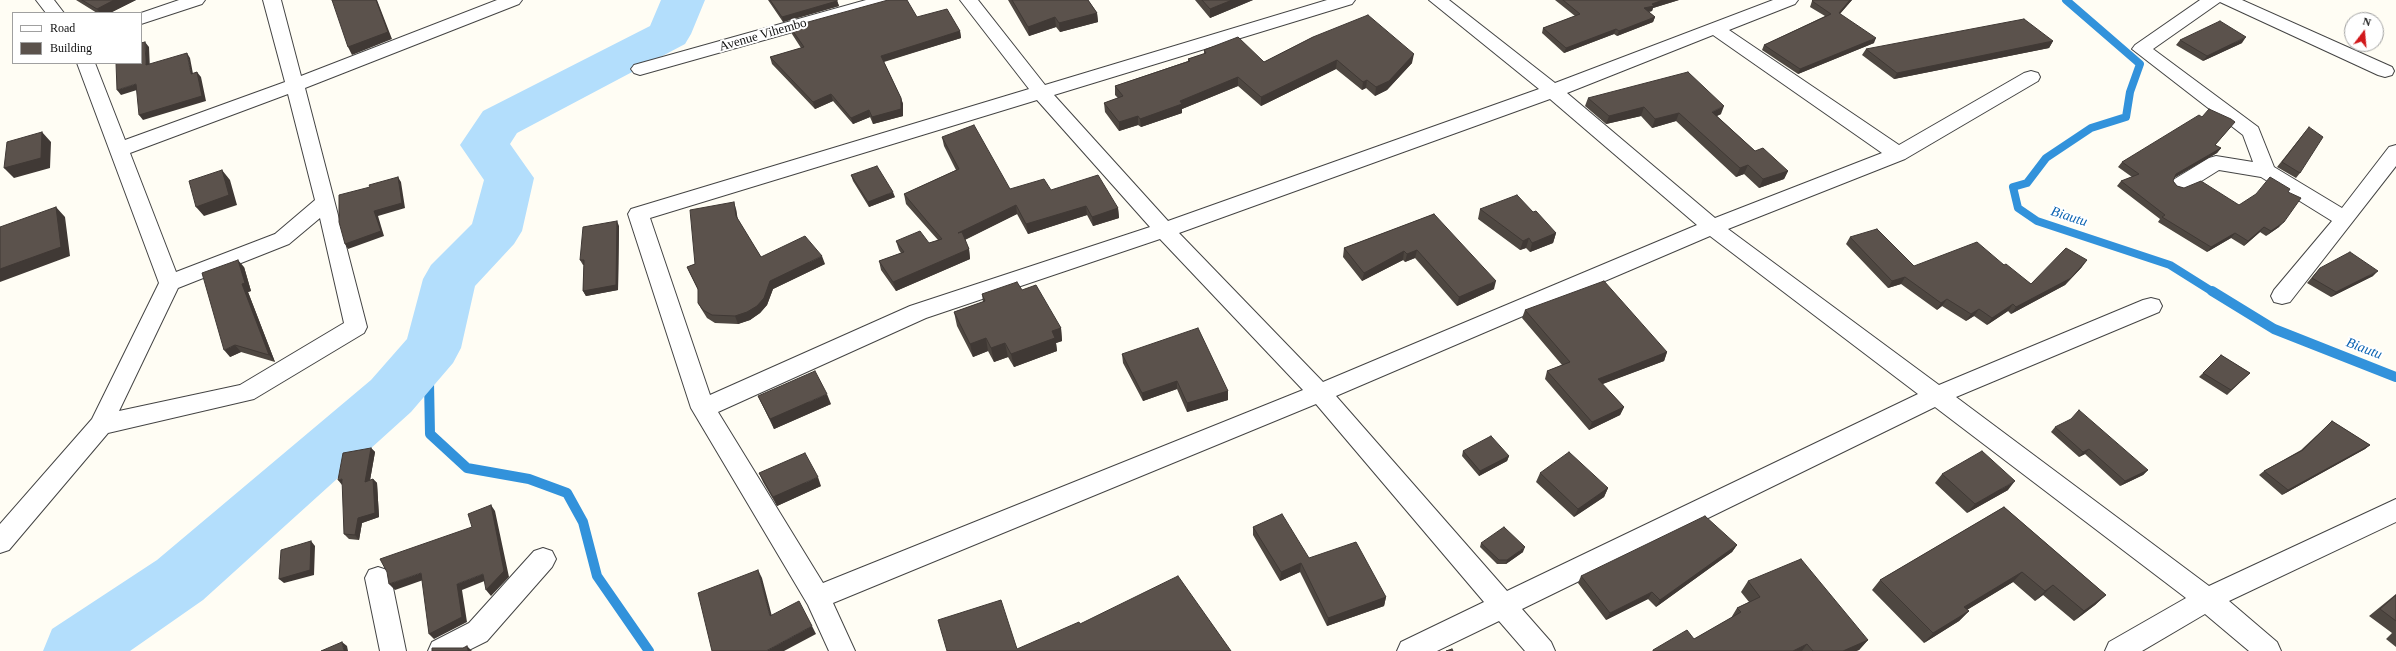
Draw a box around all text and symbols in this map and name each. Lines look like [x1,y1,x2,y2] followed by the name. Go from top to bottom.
[12,12,142,64] legend
[2344,12,2384,52] north arrow
[717,15,809,55] street label: Avenue Vihembo
[2362,15,2373,28] text: N
[50,21,75,35] text: Road
[50,41,92,55] text: Building
[2049,203,2089,231] water label: Biautu
[2344,334,2384,364] water label: Biautu

